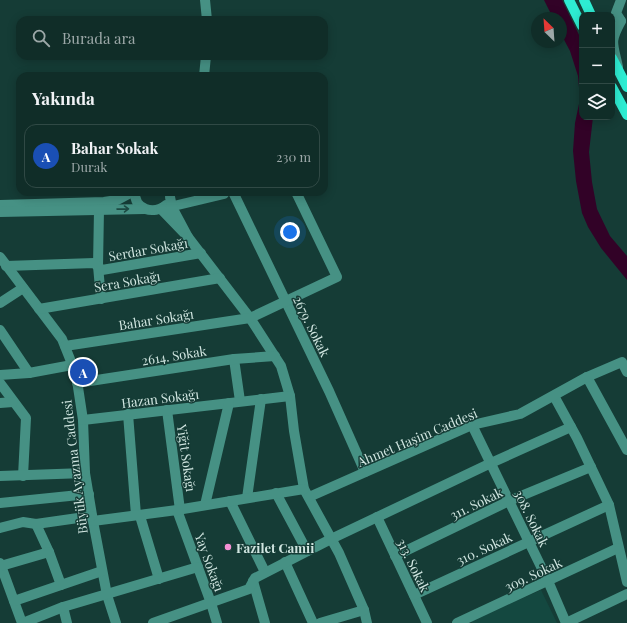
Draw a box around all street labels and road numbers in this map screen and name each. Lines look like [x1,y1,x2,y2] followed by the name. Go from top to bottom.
[107,234,189,264] street label: Serdar Sokağı
[92,267,162,295] street label: Sera Sokağı
[290,293,334,360] street label: 2679. Sokak
[117,305,195,333] street label: Bahar Sokağı
[140,341,208,369] street label: 2614. Sokak
[120,385,200,411] street label: Hazan Sokağı
[57,399,91,535] street label: Büyük Ayazma Caddesi
[353,404,480,470] street label: Ahmet Haşim Caddesi
[174,422,200,493] street label: Yiğit Sokağı
[447,483,506,523] street label: 311. Sokak
[511,487,554,550] street label: 308. Sokak
[453,527,515,568] street label: 310. Sokak
[191,530,228,594] street label: Yay Sokağı
[394,535,435,595] street label: 313. Sokak
[502,553,565,595] street label: 309. Sokak

